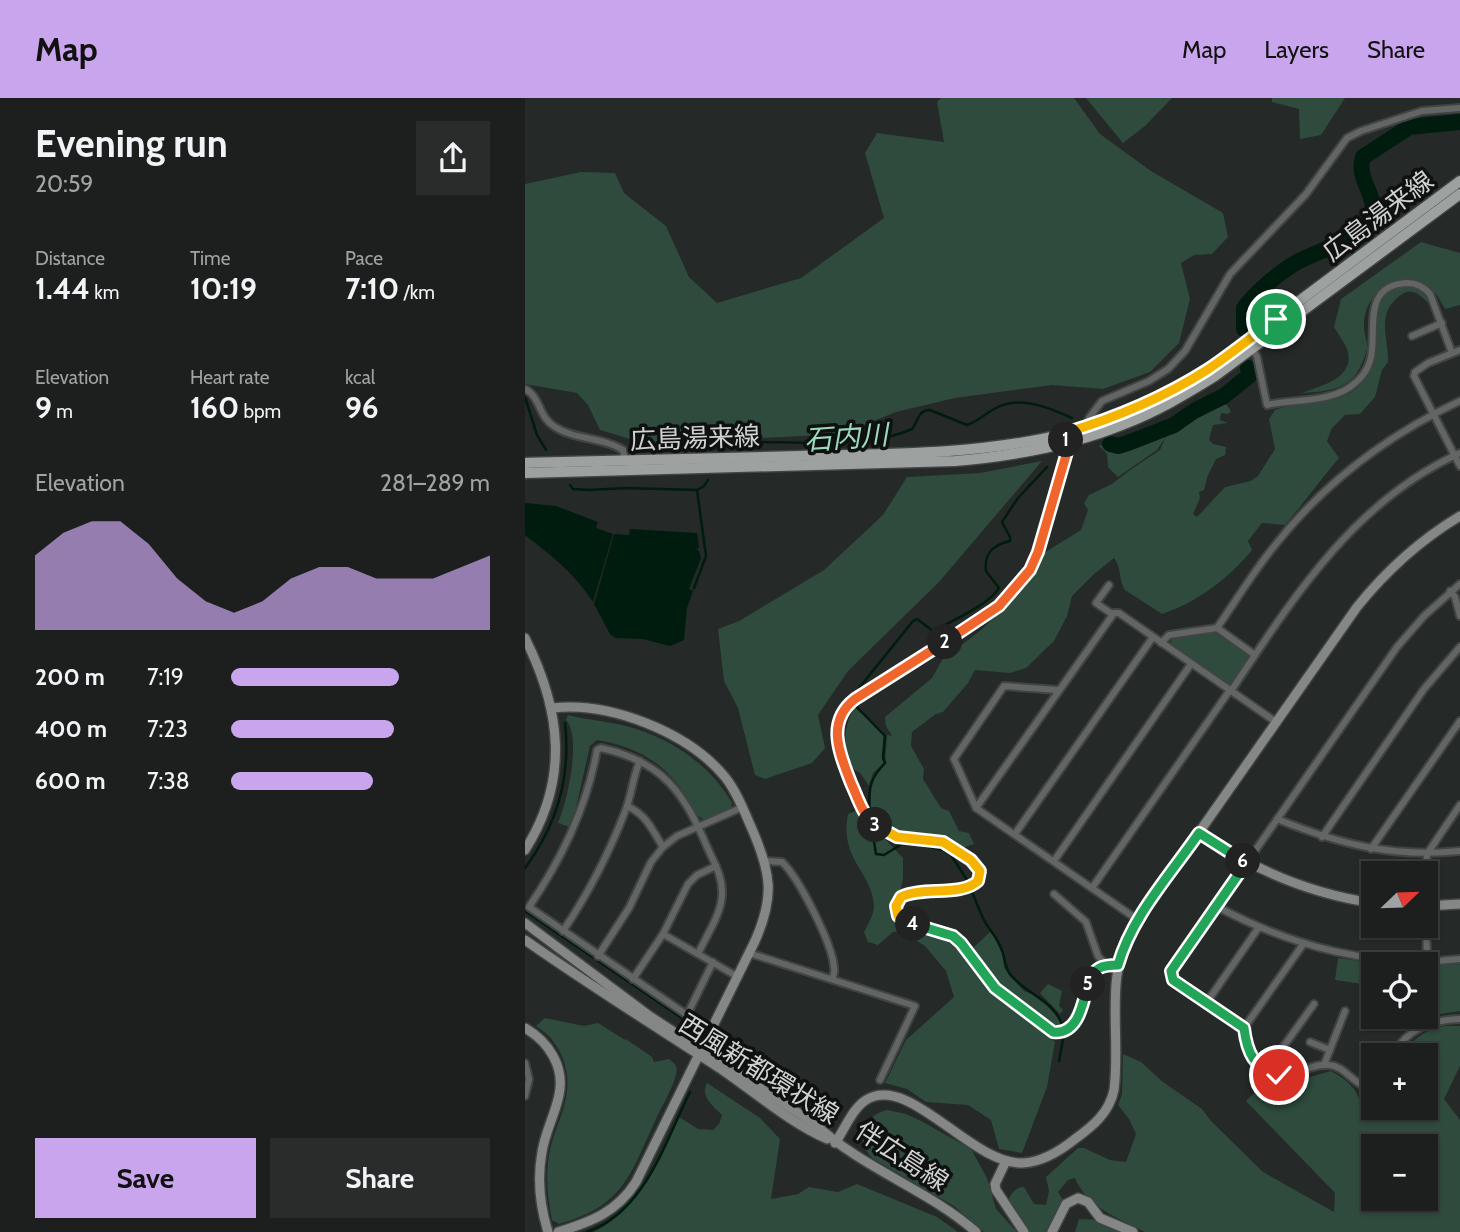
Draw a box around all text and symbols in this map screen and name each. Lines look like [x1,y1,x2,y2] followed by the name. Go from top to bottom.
[35,29,98,69] text: Map
[1182,35,1226,64] text: Map
[1264,35,1329,64] text: Layers
[1367,35,1425,64] text: Share
[35,120,228,167] text: Evening run
[416,121,490,195] button: share
[1316,164,1440,268] street label: 広島湯来線
[35,170,93,198] text: 20:59
[35,247,105,270] text: Distance
[190,247,230,270] text: Time
[345,247,383,270] text: Pace
[35,270,90,307] text: 1.44
[190,270,257,307] text: 10:19
[345,270,399,307] text: 7:10
[90,281,119,304] text: km
[399,281,435,304] text: /km
[1246,289,1306,349] pin
[1257,300,1295,338] icon: arrive
[35,366,109,389] text: Elevation
[190,366,270,389] text: Heart rate
[345,366,375,389] text: kcal
[35,389,52,426] text: 9
[190,389,239,426] text: 160
[345,389,379,426] text: 96
[52,400,73,423] text: m
[239,400,281,423] text: bpm
[803,417,892,457] water label: 石内川
[629,420,761,456] street label: 広島湯来線
[1049,422,1083,458] pin: 1
[1062,428,1069,451] text: 1
[35,469,125,497] text: Elevation
[380,469,490,497] text: 281–289 m
[927,624,963,660] pin: 2
[939,630,950,653] text: 2
[35,663,105,691] text: 200 m
[147,663,184,691] text: 7:19
[35,715,107,743] text: 400 m
[147,715,188,743] text: 7:23
[35,767,106,795] text: 600 m
[147,767,190,795] text: 7:38
[857,808,893,842] pin: 3
[869,813,880,836] text: 3
[1225,844,1261,878] pin: 6
[1237,849,1248,872] text: 6
[1361,861,1439,938] north arrow
[1361,861,1438,1211] map controls
[895,906,931,942] pin: 4
[907,912,918,935] text: 4
[1361,952,1438,1029] button: locate
[1071,966,1105,1001] pin: 5
[1082,972,1093,995] text: 5
[673,1007,845,1131] street label: 西風新都環状線
[1361,1043,1438,1120] button: +
[1249,1045,1309,1105] pin
[1260,1056,1298,1094] icon: check
[850,1114,954,1198] street label: 伴広島線
[1361,1134,1438,1211] button: −
[35,1138,256,1218] button: Save
[270,1138,490,1218] button: Share

